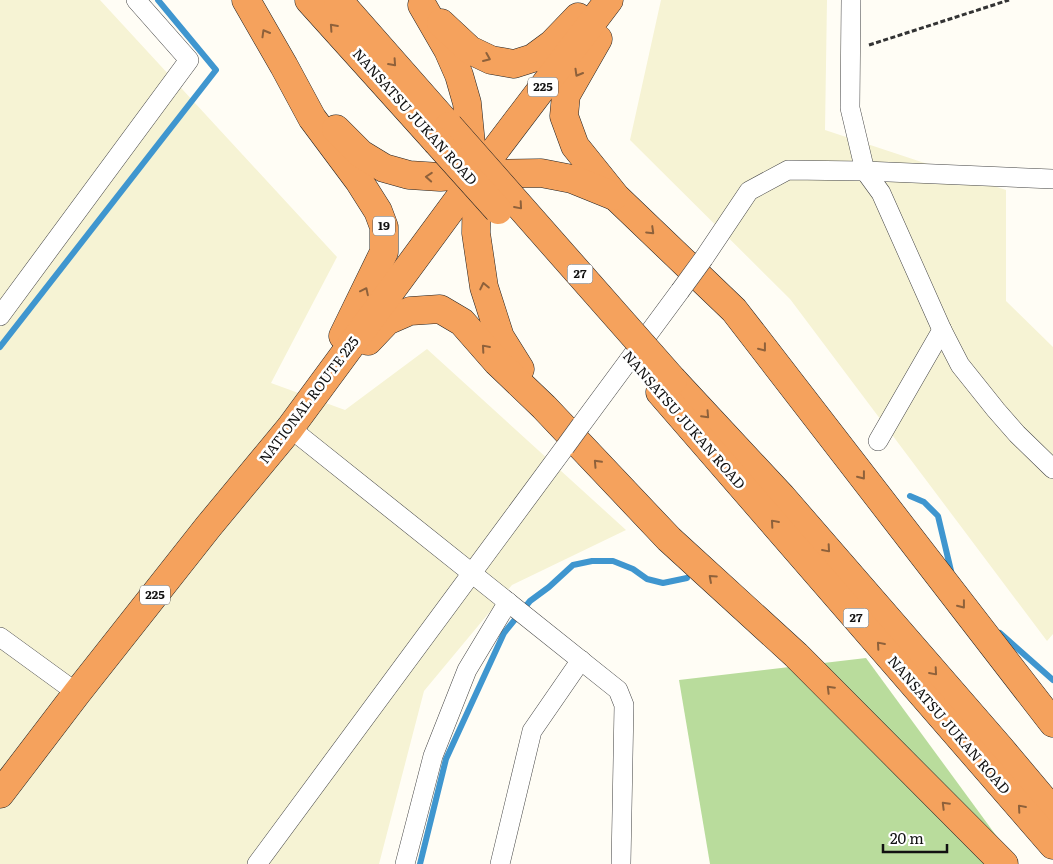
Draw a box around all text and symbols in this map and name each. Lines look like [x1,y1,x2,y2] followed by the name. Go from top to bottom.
[330,23,339,32] one-way arrow
[261,30,271,39] one-way arrow
[349,44,483,189] street label: NANSATSU JUKAN ROAD
[482,51,491,62] one-way arrow
[388,57,397,66] one-way arrow
[575,67,585,76] one-way arrow
[528,77,558,96] road number: 225
[425,171,433,182] one-way arrow
[513,200,522,209] one-way arrow
[373,217,395,236] road number: 19
[646,225,655,234] one-way arrow
[568,264,592,284] road number: 27
[479,281,490,290] one-way arrow
[358,287,369,296] one-way arrow
[254,332,363,467] street label: NATIONAL ROUTE 225
[758,342,766,351] one-way arrow
[482,345,490,354] one-way arrow
[619,346,751,493] street label: NANSATSU JUKAN ROAD
[700,410,709,419] one-way arrow
[594,460,603,469] one-way arrow
[857,471,866,480] one-way arrow
[770,519,779,528] one-way arrow
[821,543,830,552] one-way arrow
[708,575,717,584] one-way arrow
[140,586,170,604] road number: 225
[956,599,964,608] one-way arrow
[844,608,868,628] road number: 27
[877,642,886,651] one-way arrow
[884,651,1016,798] street label: NANSATSU JUKAN ROAD
[928,666,937,675] one-way arrow
[827,686,836,695] one-way arrow
[942,801,951,810] one-way arrow
[1018,804,1027,813] one-way arrow
[883,822,947,854] scale bar
[890,826,924,849] text: 20 m

